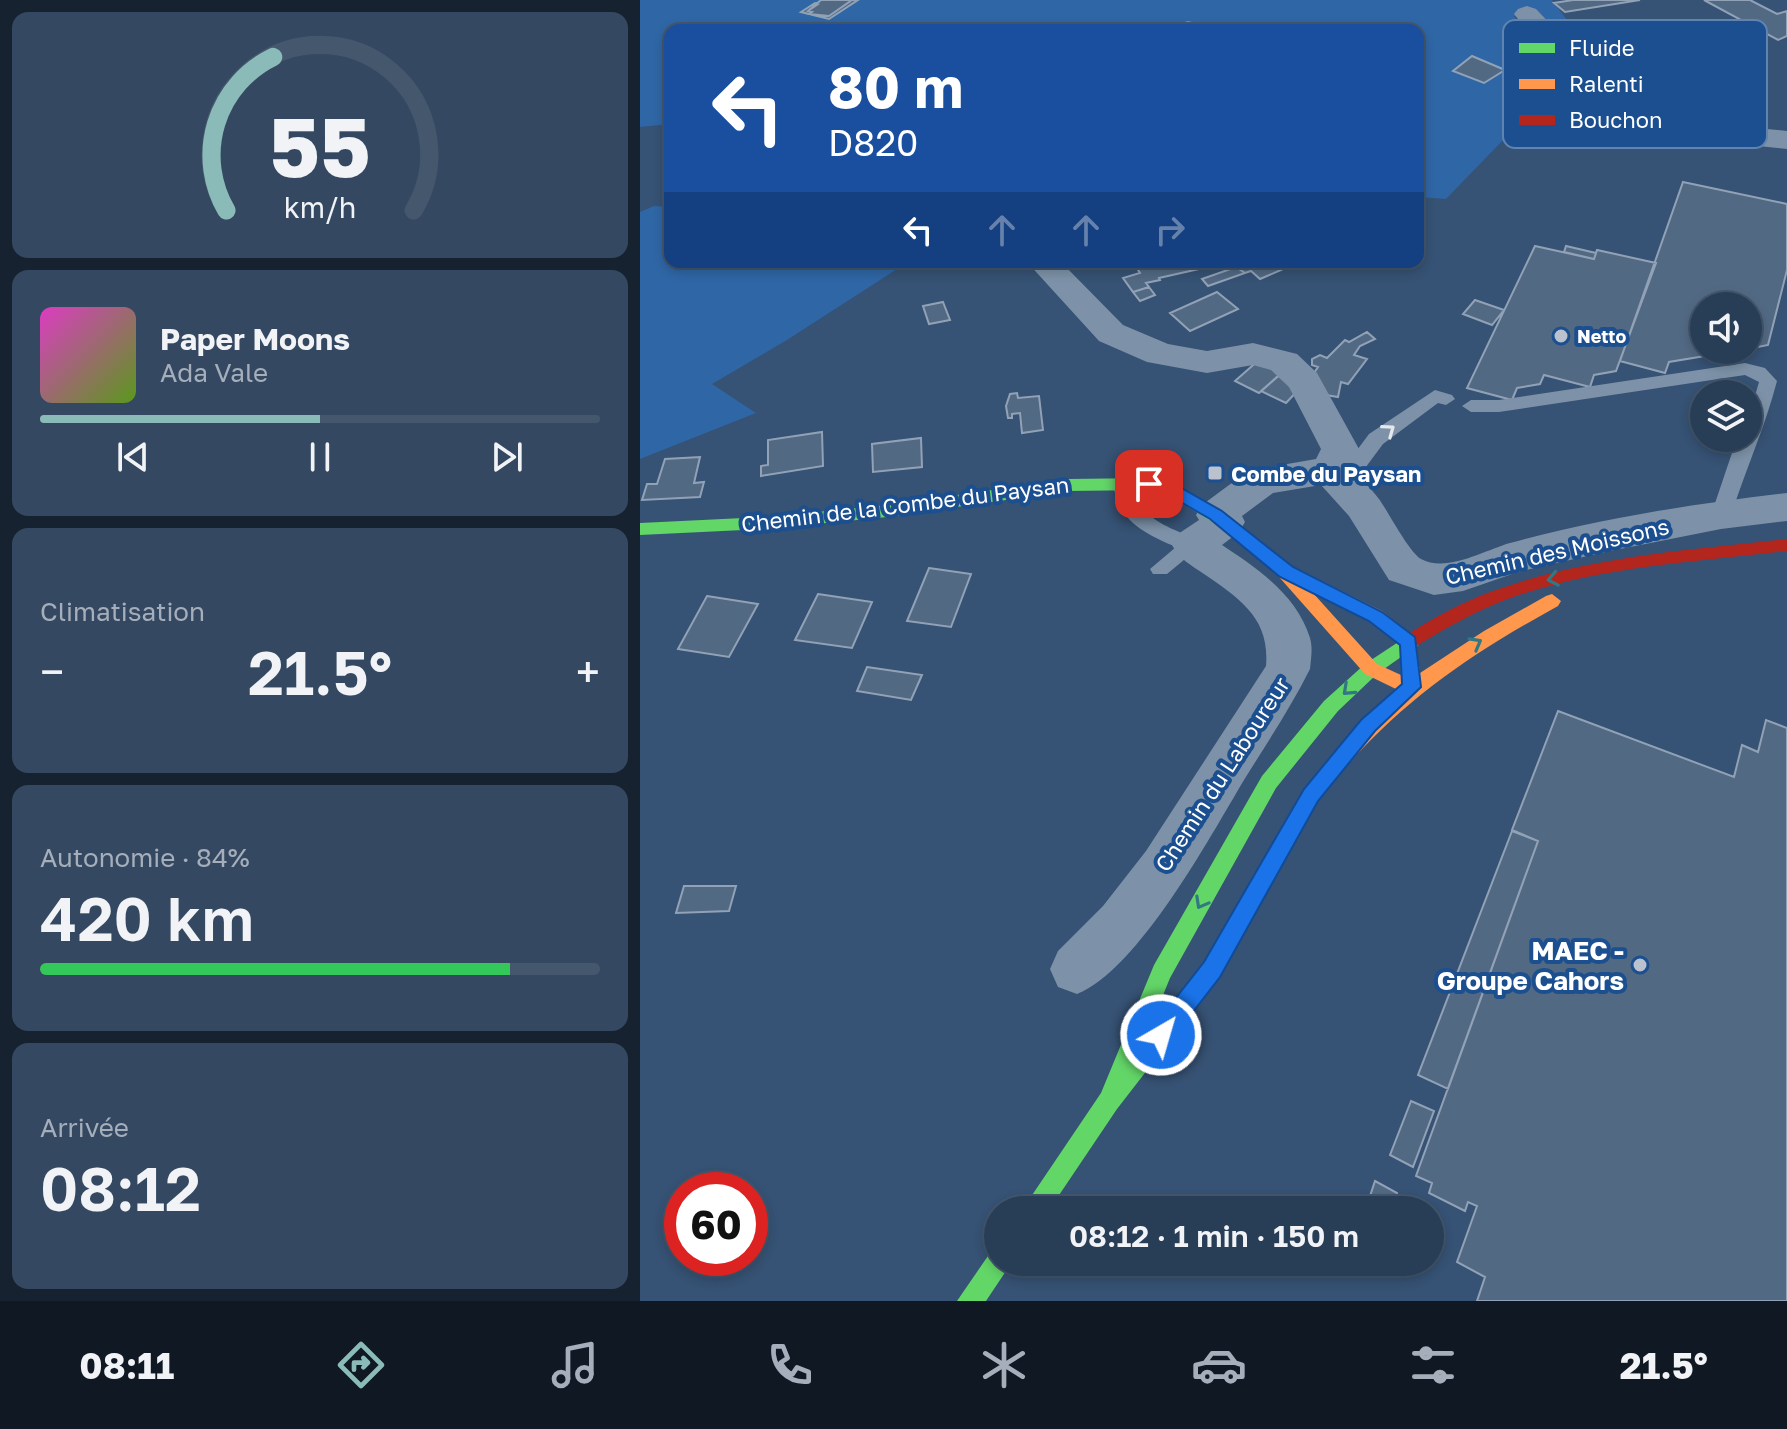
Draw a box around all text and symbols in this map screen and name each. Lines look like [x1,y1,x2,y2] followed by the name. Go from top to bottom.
[1503,20,1767,148] legend
[1569,34,1635,61] text: Fluide
[828,53,963,120] text: 80 m
[696,56,800,160] icon: left
[1569,70,1644,97] text: Ralenti
[269,94,371,194] text: 55
[1569,106,1663,133] text: Bouchon
[828,121,918,164] text: D820
[284,190,356,224] text: km/h
[896,208,940,252] icon: left
[980,208,1024,252] icon: ahead
[1064,208,1108,252] icon: ahead
[1148,208,1192,252] icon: right
[1690,292,1762,452] map controls
[1690,292,1762,364] button: sound
[160,321,350,357] text: Paper Moons
[1577,325,1626,347] place label: Netto
[1552,327,1570,345] marker: Netto
[160,357,268,388] text: Ada Vale
[1690,380,1762,452] button: layers
[1380,425,1394,440] one-way arrow
[111,435,155,479] icon: previous
[298,435,342,479] icon: pause
[485,435,529,479] icon: next
[1115,450,1183,518] pin
[1231,460,1421,487] place label: Combe du Paysan
[1127,462,1171,506] icon: arrive
[1206,464,1224,482] marker: Combe du Paysan
[739,470,1071,538] street label: Chemin de la Combe du Paysan
[1442,512,1672,590] street label: Chemin des Moissons
[1546,570,1560,587] one-way arrow
[40,596,205,627] text: Climatisation
[248,636,392,708] text: 21.5°
[1467,637,1482,653] one-way arrow
[40,645,64,698] text: −
[576,645,600,698] text: +
[1149,671,1295,876] street label: Chemin du Laboureur
[1343,681,1357,696] one-way arrow
[40,842,250,873] text: Autonomie · 84%
[40,882,254,954] text: 420 km
[1195,894,1211,909] one-way arrow
[1437,935,1624,996] place label: MAEC - Groupe Cahors
[1631,956,1649,974] marker: MAEC - Groupe Cahors
[1119,993,1203,1077] position arrow
[40,1112,129,1143] text: Arrivée
[40,1152,201,1224] text: 08:12
[664,1172,768,1276] speed limit sign: 60
[1069,1218,1359,1254] text: 08:12 · 1 min · 150 m
[333,1337,389,1393] icon: directions
[547,1337,603,1393] icon: music
[762,1337,818,1393] icon: phone
[976,1337,1032,1393] icon: climate
[1191,1337,1247,1393] icon: car
[1405,1337,1461,1393] icon: filters
[79,1344,174,1387] text: 08:11
[1620,1344,1708,1387] text: 21.5°

